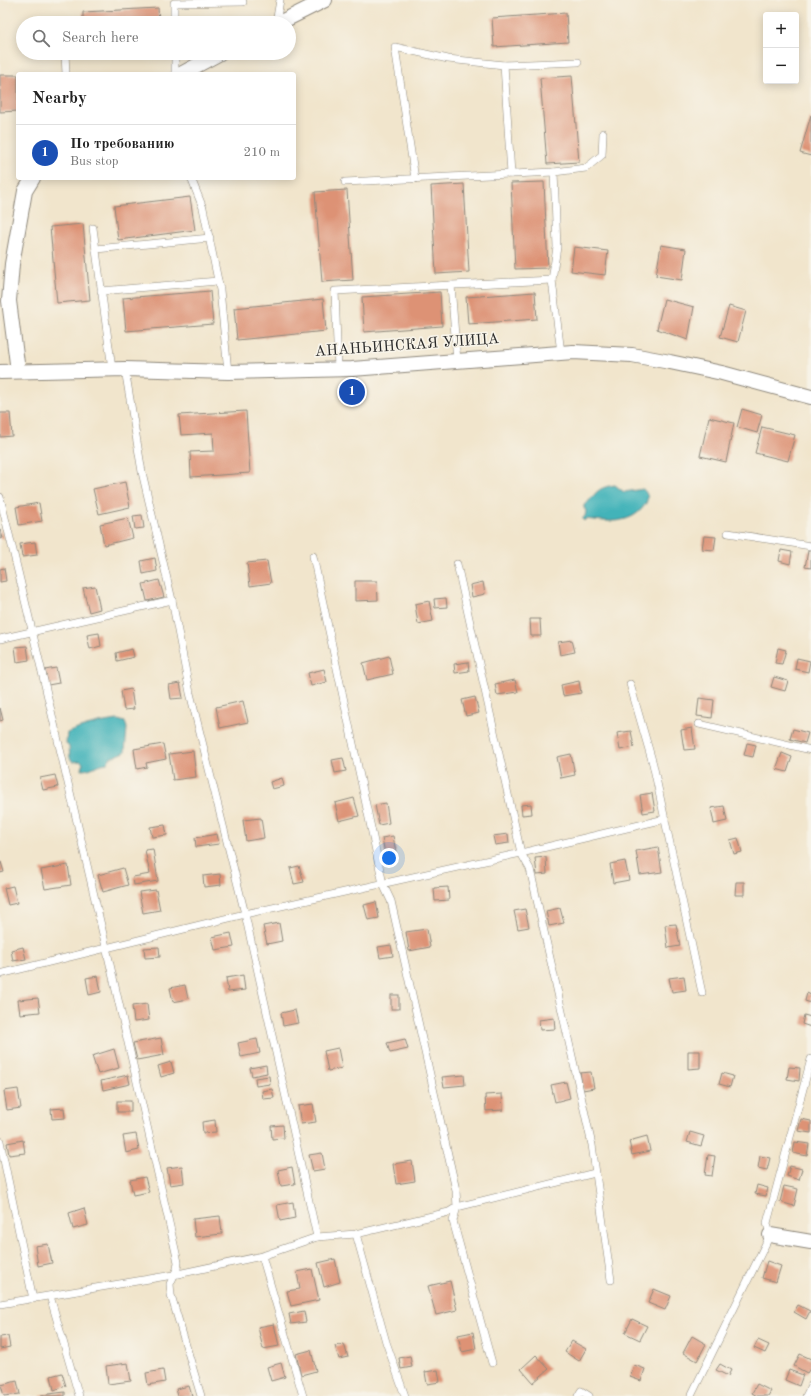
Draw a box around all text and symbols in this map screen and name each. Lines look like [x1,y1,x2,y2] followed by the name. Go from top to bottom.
[763,12,799,84] map controls
[763,12,799,48] button: +
[16,16,296,60] search box
[30,27,52,49] icon: search
[62,31,139,46] text: Search here
[763,48,799,84] button: −
[32,90,87,107] text: Nearby
[70,137,174,152] text: По требованию
[41,146,49,159] text: 1
[243,146,280,159] text: 210 m
[70,155,119,168] text: Bus stop
[314,332,500,360] street label: АНАНЬИНСКАЯ УЛИЦА
[339,377,365,407] pin: 1
[379,848,399,868] your location

